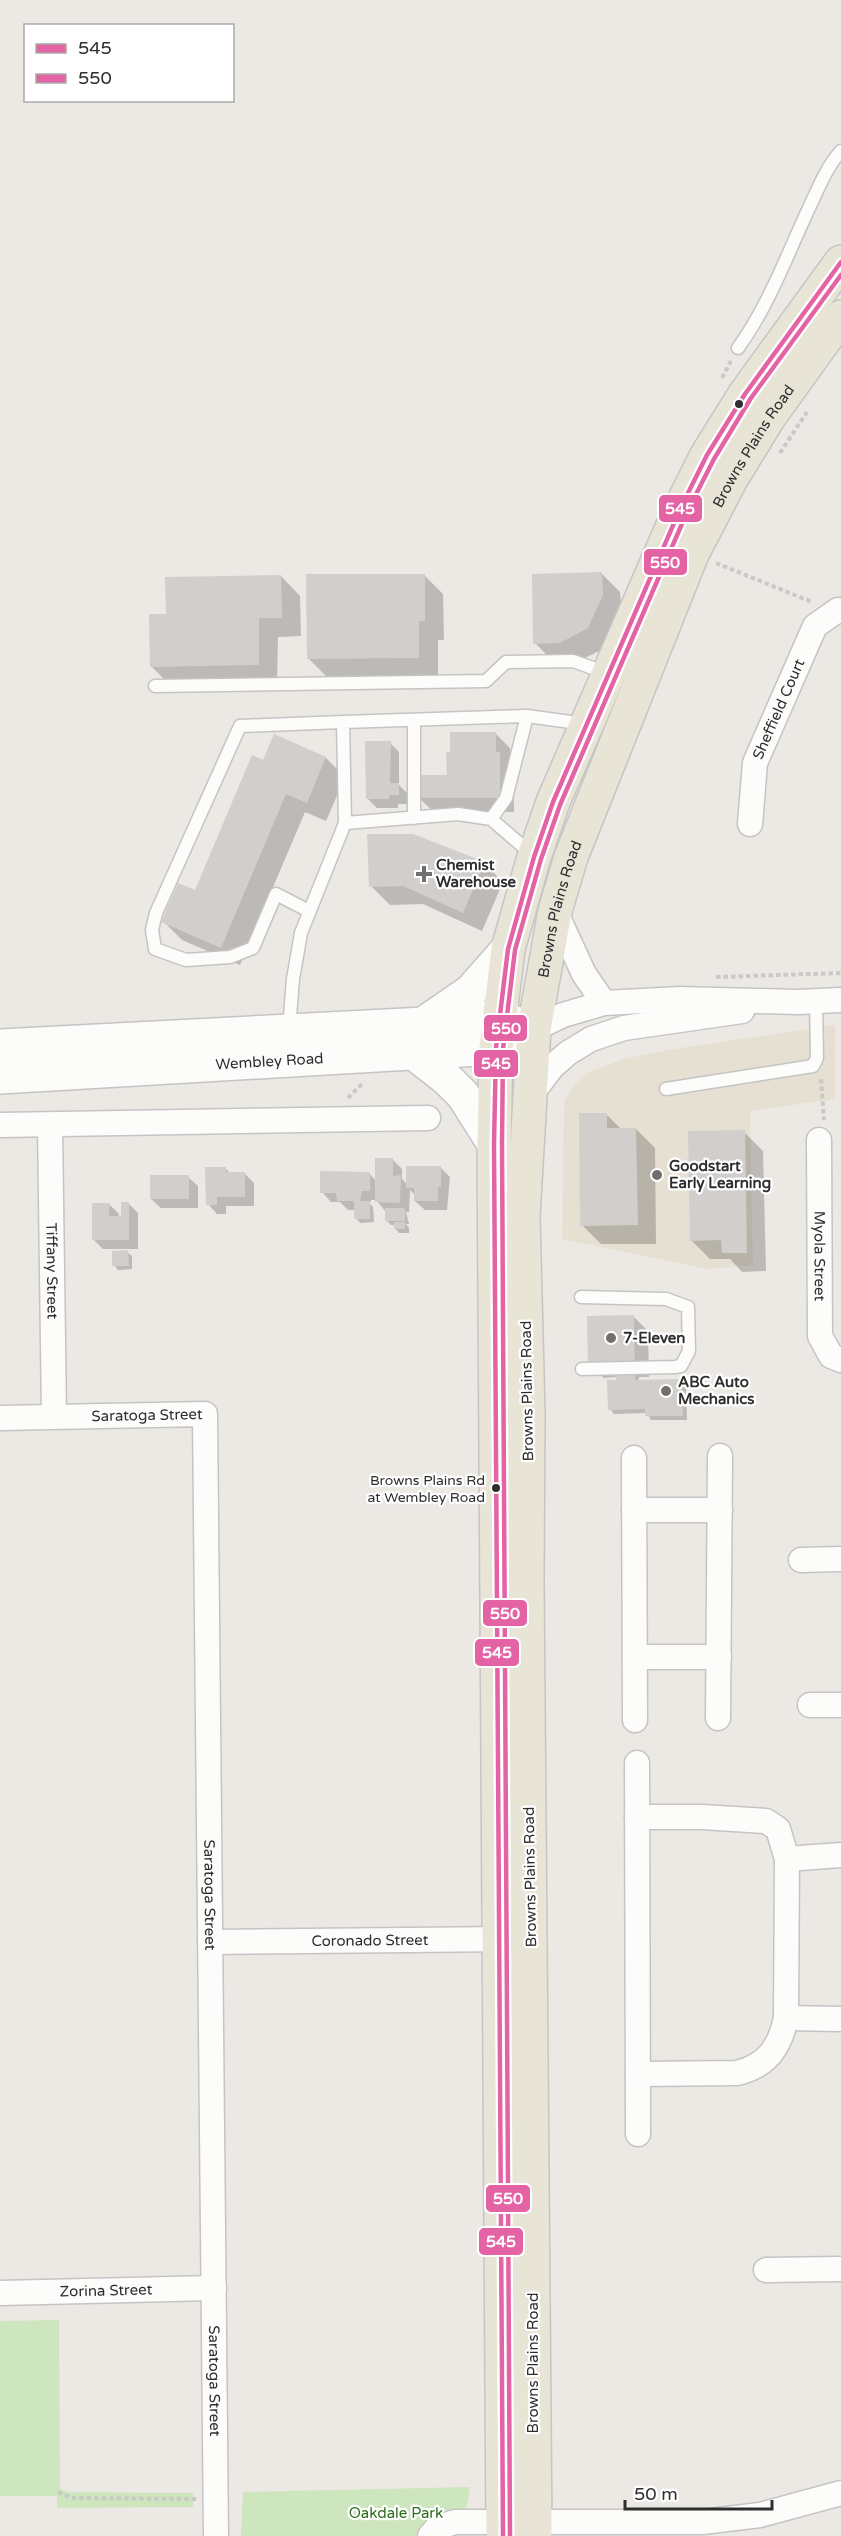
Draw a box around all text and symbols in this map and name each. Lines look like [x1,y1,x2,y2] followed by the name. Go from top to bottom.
[24,24,234,102] legend
[78,37,112,59] text: 545
[78,67,112,89] text: 550
[709,381,798,511] street label: Browns Plains Road
[733,398,745,410] unlabelled marker
[658,494,703,523] line badge: 545
[665,499,695,519] text: 545
[643,548,688,576] line badge: 550
[650,553,680,573] text: 550
[749,656,809,762] street label: Sheffield Court
[534,838,586,979] street label: Browns Plains Road
[436,856,517,891] place label: Chemist Warehouse
[417,867,431,881] marker: Chemist Warehouse
[483,1014,528,1042] line badge: 550
[491,1019,521,1039] text: 550
[215,1049,324,1073] street label: Wembley Road
[473,1049,519,1078] line badge: 545
[481,1054,511,1074] text: 545
[669,1157,771,1193] place label: Goodstart Early Learning
[650,1168,664,1182] marker: Goodstart Early Learning
[810,1211,829,1302] street label: Myola Street
[42,1223,62,1320] street label: Tiffany Street
[517,1320,537,1462] street label: Browns Plains Road
[623,1329,685,1347] place label: 7-Eleven
[604,1331,618,1345] marker: 7-Eleven
[678,1373,754,1408] place label: ABC Auto Mechanics
[659,1384,673,1398] marker: ABC Auto Mechanics
[91,1405,203,1425] street label: Saratoga Street
[367,1472,485,1506] place label: Browns Plains Rd at Wembley Road
[490,1482,502,1494] marker: Browns Plains Rd at Wembley Road
[482,1599,528,1627] line badge: 550
[490,1604,520,1624] text: 550
[474,1638,520,1667] line badge: 545
[482,1643,512,1663] text: 545
[520,1806,540,1948] street label: Browns Plains Road
[200,1839,219,1951] street label: Saratoga Street
[311,1931,429,1950] street label: Coronado Street
[485,2184,531,2213] line badge: 550
[493,2189,523,2209] text: 550
[478,2227,524,2256] line badge: 545
[486,2232,516,2252] text: 545
[59,2280,153,2301] street label: Zorina Street
[524,2293,542,2433] street label: Browns Plains Road
[205,2325,224,2437] street label: Saratoga Street
[625,2473,772,2511] scale bar
[634,2483,678,2505] text: 50 m
[349,2504,443,2522] park label: Oakdale Park

